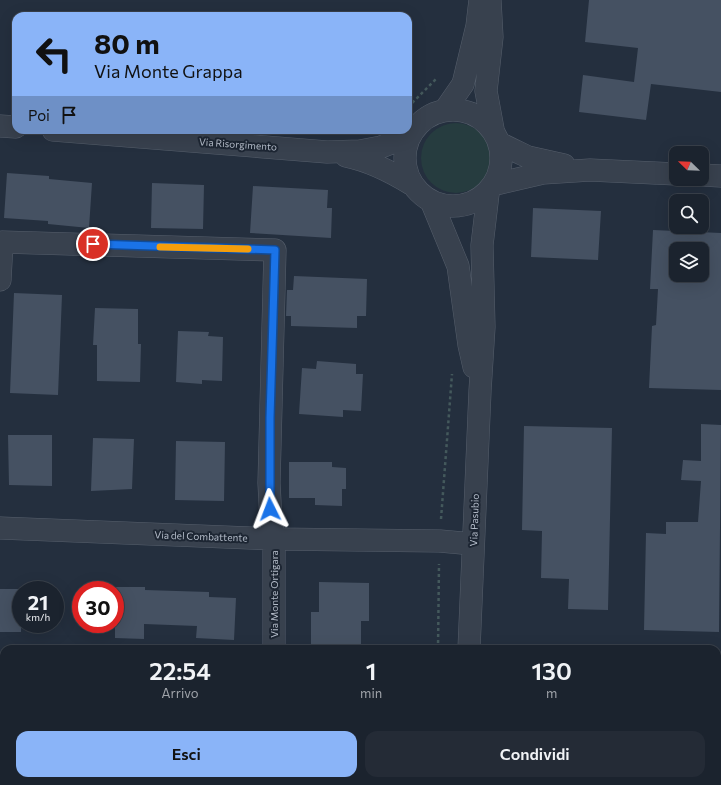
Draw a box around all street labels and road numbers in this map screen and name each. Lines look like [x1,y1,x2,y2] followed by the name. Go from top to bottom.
[199,135,277,153] street label: Via Risorgimento
[467,493,481,547] street label: Via Pasubio
[154,528,248,544] street label: Via del Combattente
[268,550,280,638] street label: Via Monte Ortigara

